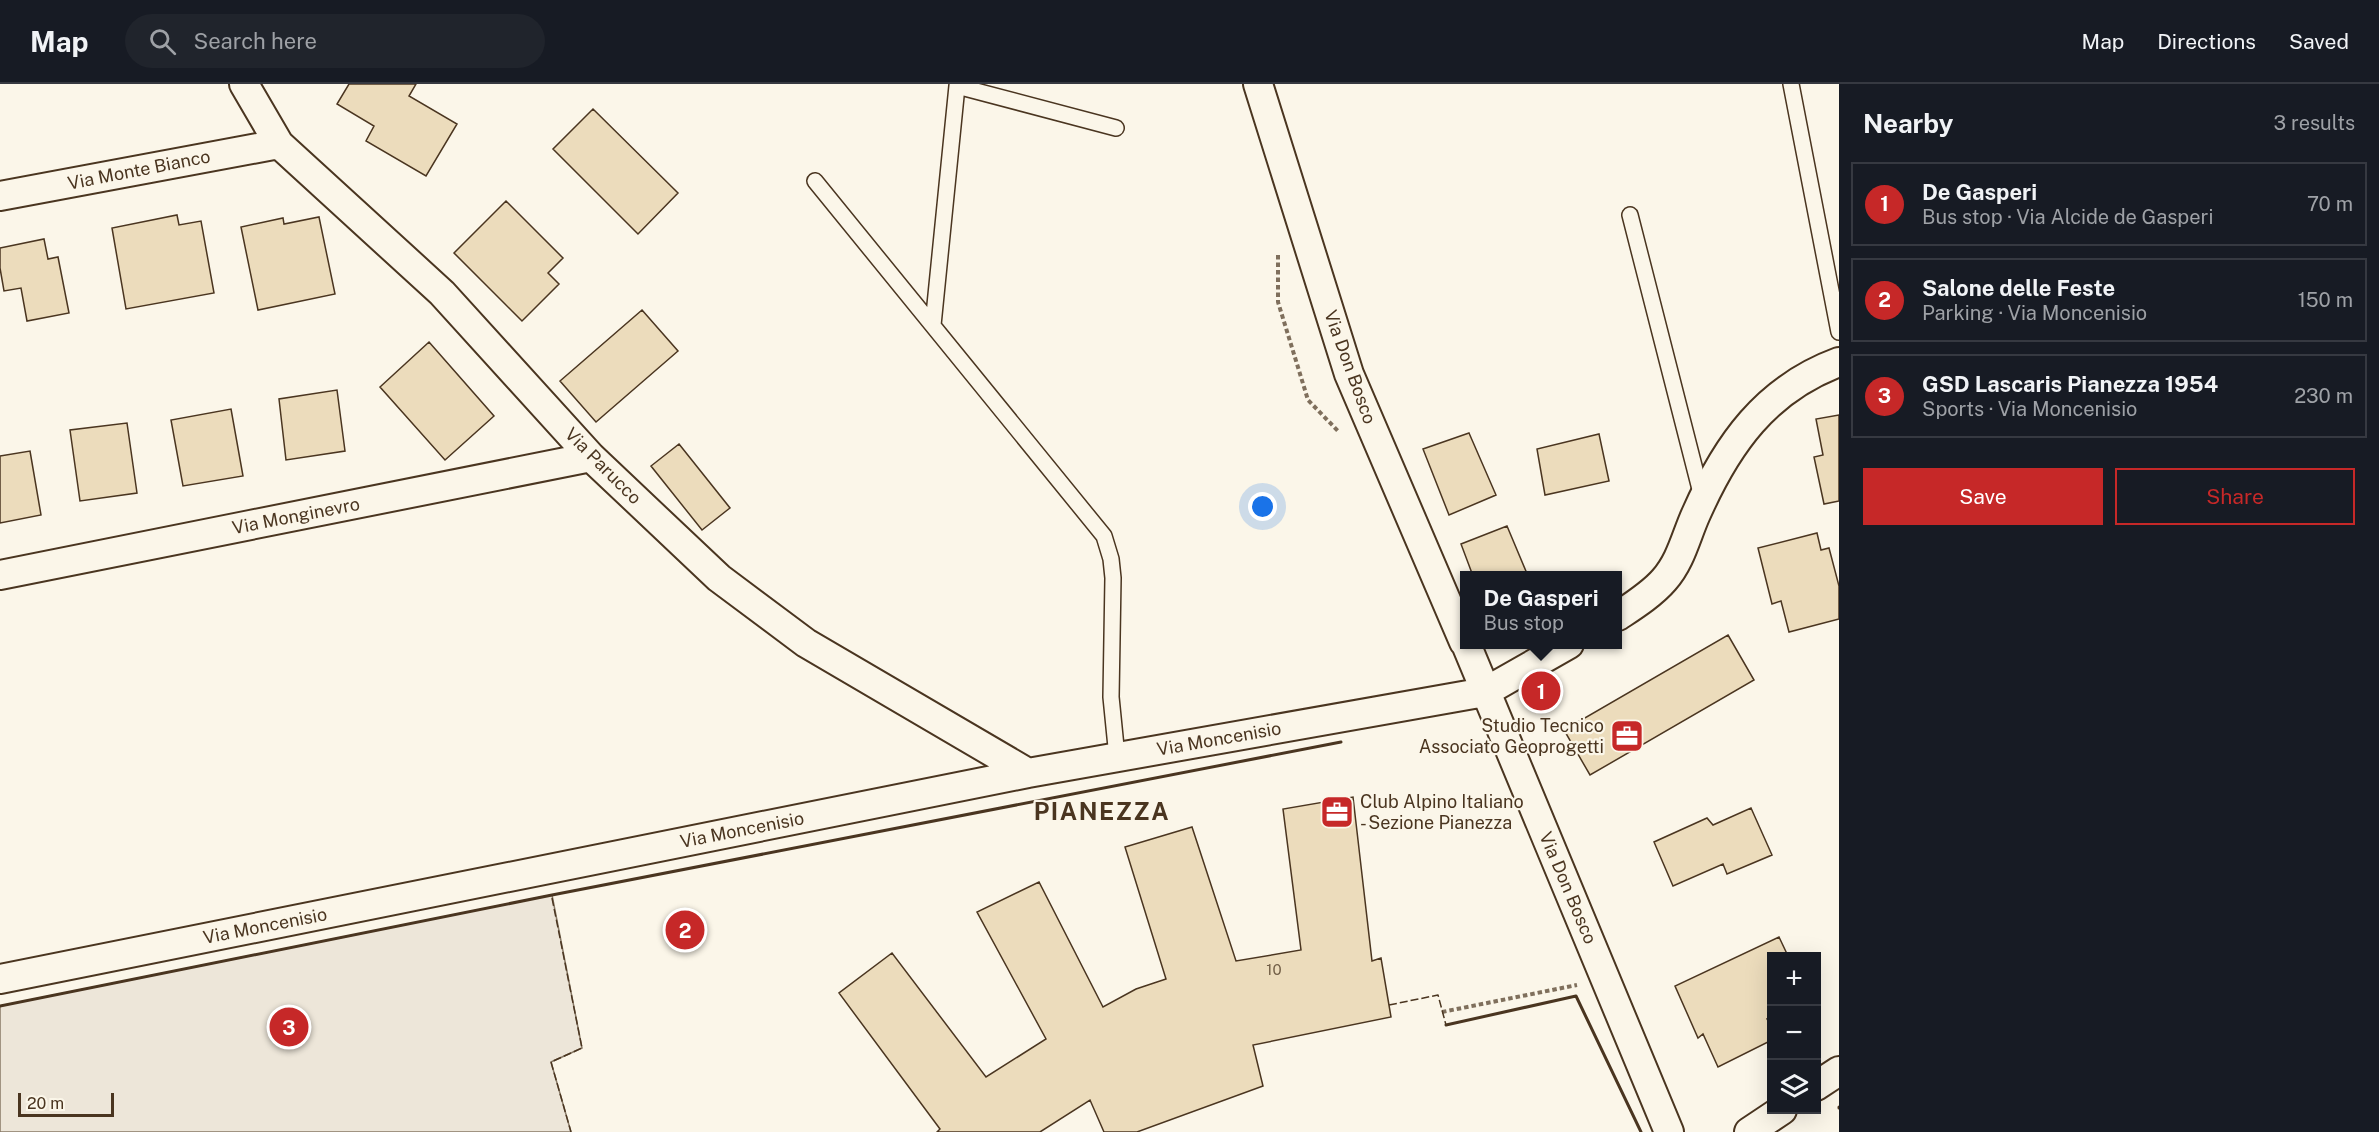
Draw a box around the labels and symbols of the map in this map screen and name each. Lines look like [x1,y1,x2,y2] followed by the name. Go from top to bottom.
[66,145,212,194] street label: Via Monte Bianco
[1320,307,1381,427] street label: Via Don Bosco
[561,423,646,508] street label: Via Parucco
[1248,492,1277,521] your location
[230,493,362,538] street label: Via Monginevro
[1522,668,1560,714] pin: 1
[1419,715,1604,757] place label: Studio Tecnico Associato Geoprogetti
[1155,717,1283,760] street label: Via Moncenisio
[1609,718,1645,754] office icon: Studio Tecnico Associato Geoprogetti
[1360,791,1524,833] place label: Club Alpino Italiano - Sezione Pianezza
[1319,794,1355,830] office icon: Club Alpino Italiano - Sezione Pianezza
[1034,797,1170,825] district label: PIANEZZA
[678,807,806,852] street label: Via Moncenisio
[1535,829,1601,947] street label: Via Don Bosco
[201,903,329,948] street label: Via Moncenisio
[666,908,704,952] pin: 2
[1266,961,1282,978] house number: 10
[270,1004,308,1050] pin: 3
[18,1090,114,1118] scale bar

